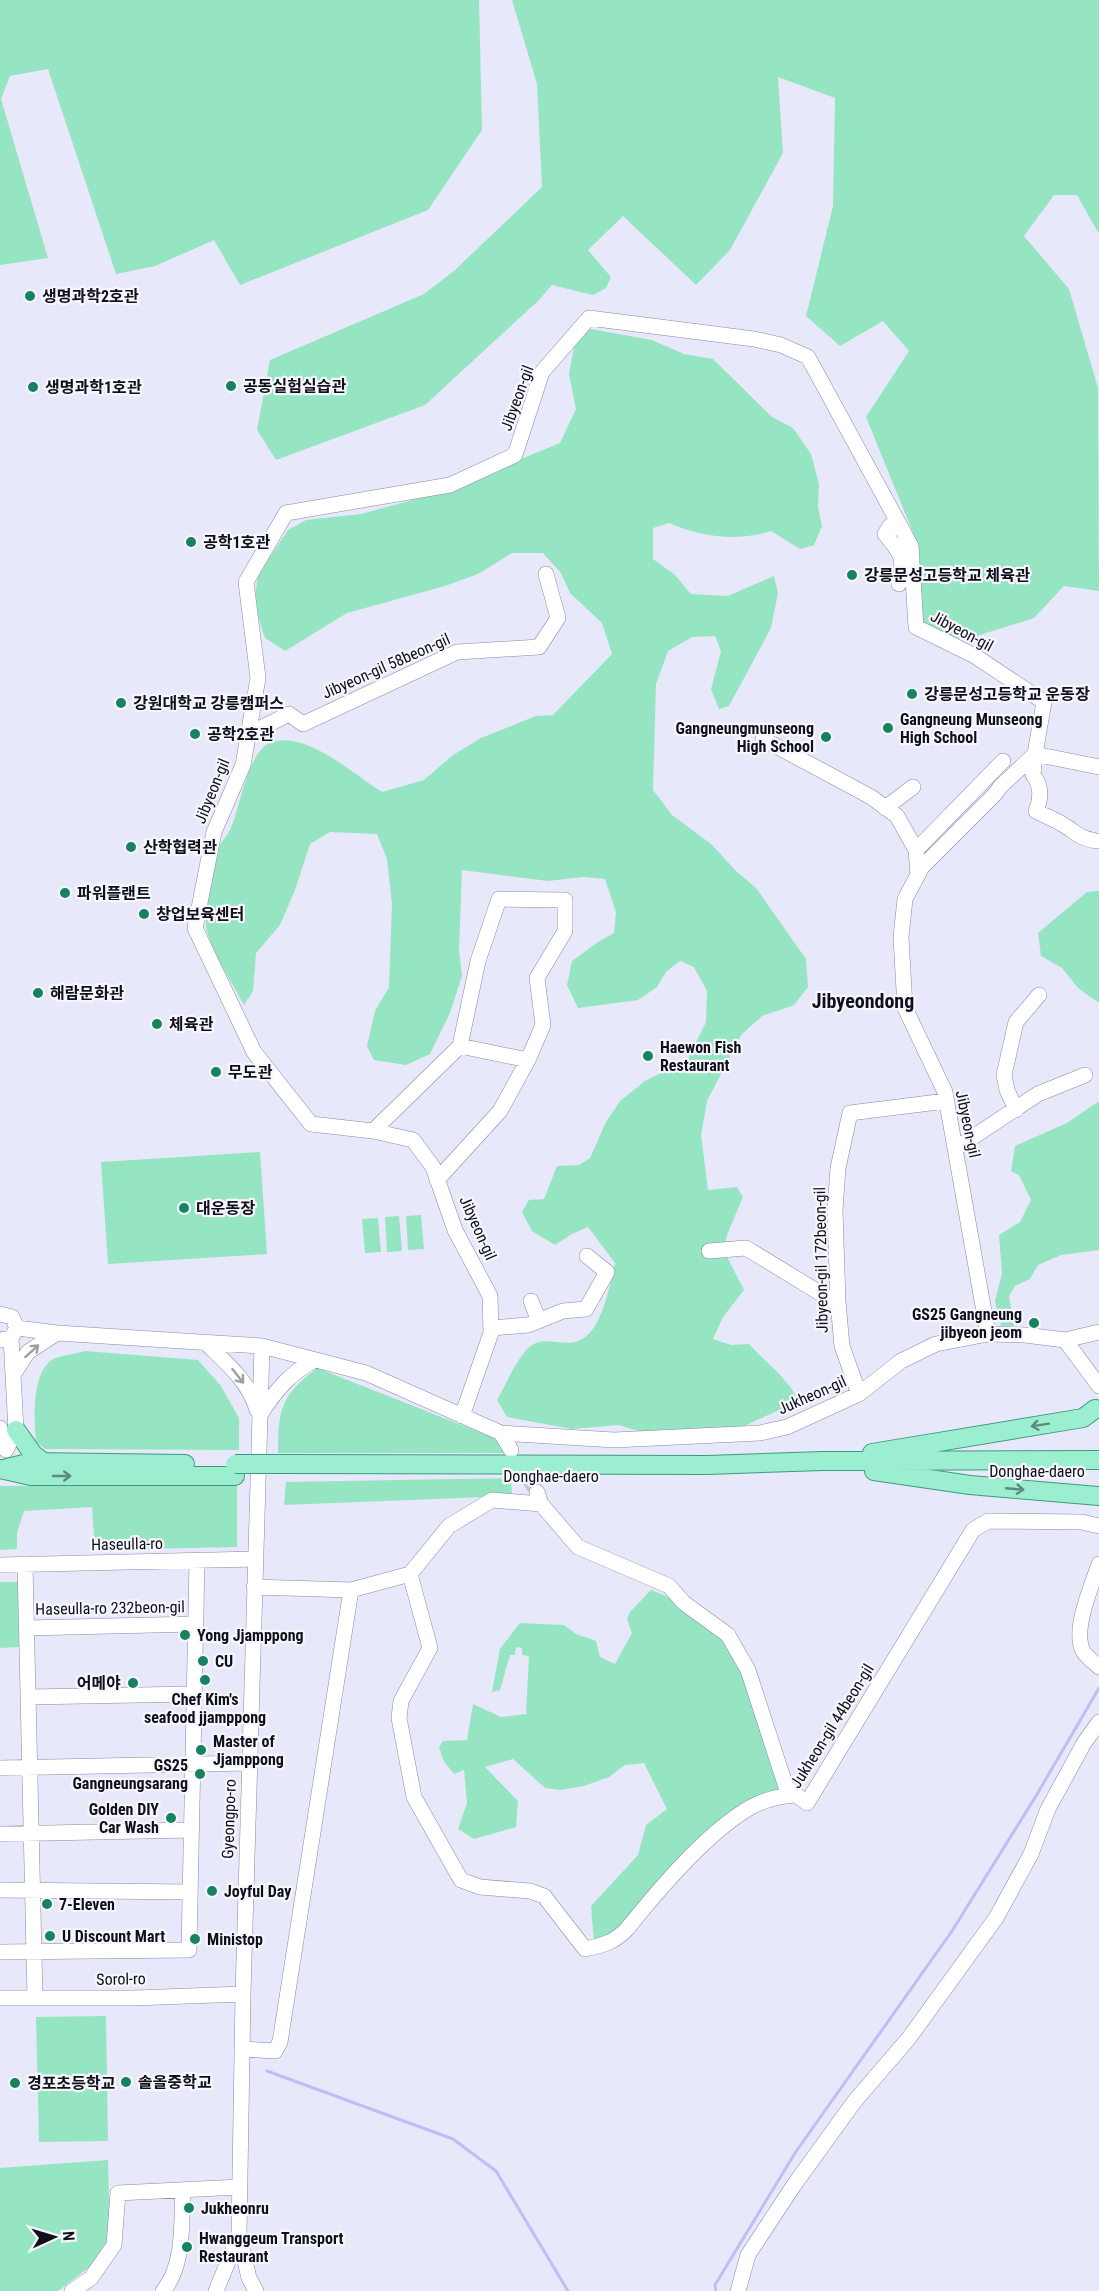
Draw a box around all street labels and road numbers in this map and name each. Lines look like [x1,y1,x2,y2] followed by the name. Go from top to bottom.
[496,363,538,433] street label: Jibyeon-gil
[927,607,997,655] street label: Jibyeon-gil
[319,629,453,703] street label: Jibyeon-gil 58beon-gil
[190,756,234,826] street label: Jibyeon-gil
[952,1089,984,1159] street label: Jibyeon-gil
[810,1187,832,1333] street label: Jibyeon-gil 172beon-gil
[455,1193,501,1263] street label: Jibyeon-gil
[775,1371,849,1419] street label: Jukheon-gil
[989,1462,1085,1481] street label: Donghae-daero
[503,1467,599,1486] street label: Donghae-daero
[91,1534,163,1554] street label: Haseulla-ro
[35,1597,185,1619] street label: Haseulla-ro 232beon-gil
[786,1660,878,1792] street label: Jukheon-gil 44beon-gil
[218,1779,240,1859] street label: Gyeongpo-ro
[96,1969,146,1989] street label: Sorol-ro

